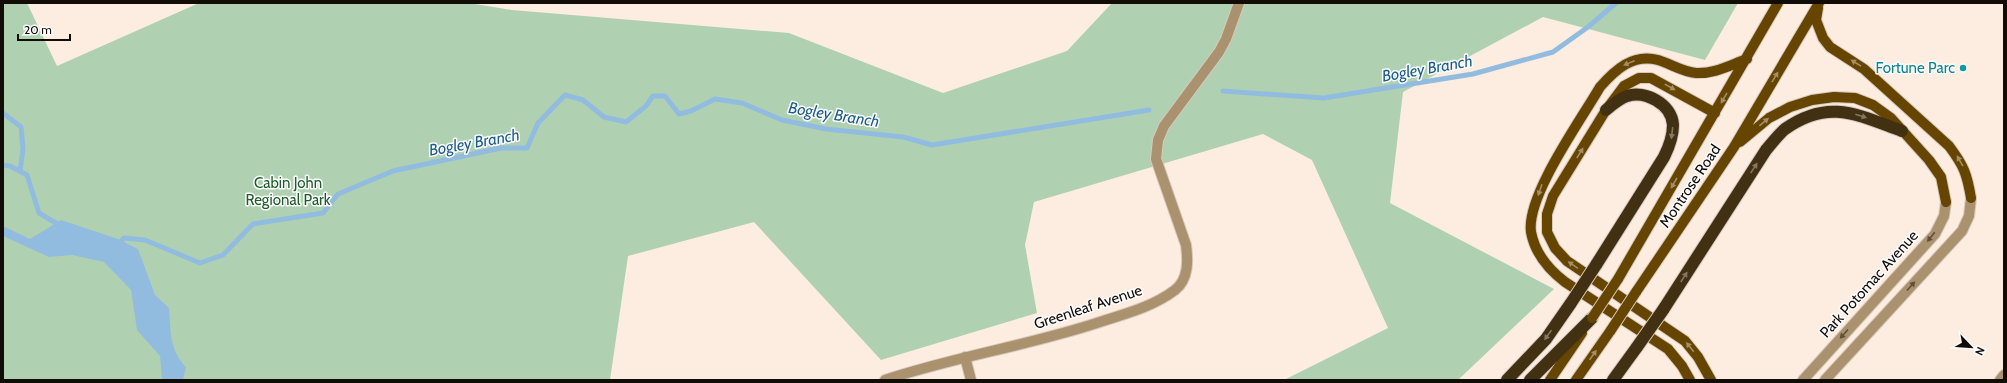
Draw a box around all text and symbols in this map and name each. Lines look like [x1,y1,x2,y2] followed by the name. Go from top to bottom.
[18,16,70,42] scale bar
[24,22,52,37] text: 20 m
[1380,51,1474,86] water label: Bogley Branch
[1851,59,1861,67] one-way arrow
[1876,59,1955,77] place label: Fortune Parc
[1623,60,1635,66] one-way arrow
[1958,63,1968,73] marker: Fortune Parc
[1772,71,1779,83] one-way arrow
[1664,84,1675,90] one-way arrow
[1720,92,1727,104] one-way arrow
[787,98,881,131] water label: Bogley Branch
[1856,113,1868,119] one-way arrow
[1759,117,1769,126] one-way arrow
[427,125,521,160] water label: Bogley Branch
[1669,127,1675,139] one-way arrow
[1656,141,1724,231] street label: Montrose Road
[1576,147,1583,159] one-way arrow
[1956,155,1963,167] one-way arrow
[1751,162,1758,174] one-way arrow
[245,174,331,209] park label: Cabin John Regional Park
[1670,177,1677,189] one-way arrow
[1537,184,1543,196] one-way arrow
[1816,226,1922,341] street label: Park Potomac Avenue
[1927,232,1936,243] one-way arrow
[1568,261,1578,269] one-way arrow
[1680,272,1688,282] one-way arrow
[1032,281,1145,333] street label: Greenleaf Avenue
[1906,281,1916,291] one-way arrow
[1951,327,1991,367] north arrow
[1840,329,1849,339] one-way arrow
[1544,330,1552,341] one-way arrow
[1686,342,1695,353] one-way arrow
[1972,345,1988,358] text: N
[1589,350,1597,360] one-way arrow

